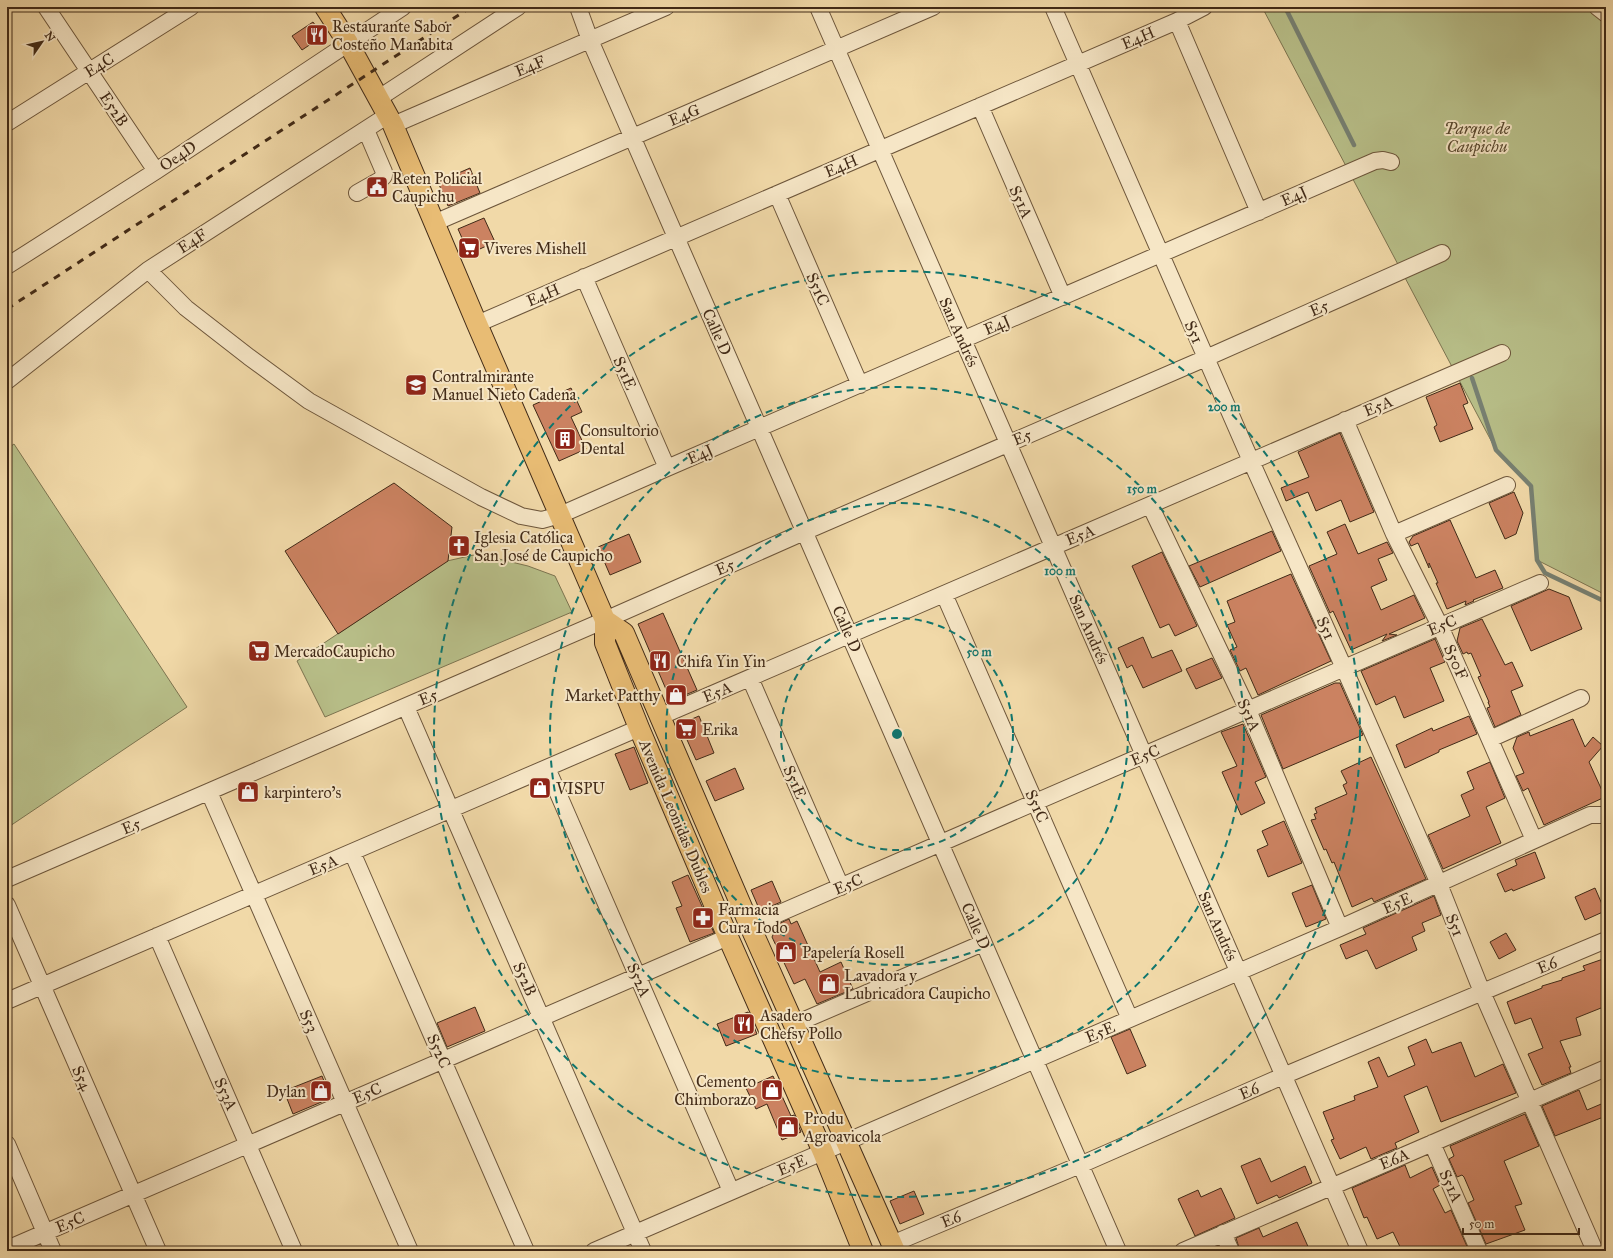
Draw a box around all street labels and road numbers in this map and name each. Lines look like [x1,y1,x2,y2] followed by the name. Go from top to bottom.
[1119,23,1158,53] street label: E4H
[81,49,117,81] street label: E4C
[512,51,548,81] street label: E4F
[96,88,132,130] street label: E52B
[666,100,703,130] street label: E4G
[156,137,200,175] street label: Oe4D
[822,151,861,181] street label: E4H
[1278,182,1311,211] street label: E4J
[1005,183,1037,221] street label: S51A
[174,224,211,257] street label: E4F
[802,270,834,308] street label: S51C
[524,280,563,310] street label: E4H
[935,294,983,370] street label: San Andrés
[1307,295,1332,321] street label: E5
[698,306,736,358] street label: Calle D
[981,311,1014,340] street label: E4J
[1181,318,1207,346] street label: S51
[609,353,641,393] street label: S51E
[1361,391,1396,421] street label: E5A
[1010,424,1035,449] street label: E5
[684,440,717,469] street label: E4J
[1063,520,1098,550] street label: E5A
[713,554,738,580] street label: E5
[1065,591,1113,667] street label: San Andrés
[828,603,866,655] street label: Calle D
[1425,610,1459,640] street label: E5C
[1313,614,1339,642] street label: S51
[1440,641,1472,683] street label: S50F
[700,677,735,707] street label: E5A
[416,684,441,709] street label: E5
[1233,696,1265,734] street label: S51A
[635,735,717,896] street label: Avenida Leonidas Dubles
[1128,740,1162,770] street label: E5C
[779,762,811,802] street label: S51E
[1021,787,1053,825] street label: S51C
[119,813,144,838] street label: E5
[306,850,341,880] street label: E5A
[831,869,865,899] street label: E5C
[1194,888,1242,964] street label: San Andrés
[1379,888,1415,918] street label: E5E
[957,900,995,952] street label: Calle D
[1442,911,1468,939] street label: S51
[1534,952,1560,978] street label: E6
[509,959,541,999] street label: S52B
[623,960,655,1000] street label: S52A
[296,1007,322,1035] street label: S53
[1082,1017,1118,1047] street label: E5E
[423,1031,455,1071] street label: S52C
[68,1063,96,1094] street label: S54
[210,1075,242,1114] street label: S53A
[350,1078,384,1108] street label: E5C
[1236,1078,1263,1104] street label: E6
[1376,1144,1412,1174] street label: E6A
[774,1150,810,1180] street label: E5E
[1435,1167,1467,1205] street label: S51A
[938,1206,964,1232] street label: E6
[53,1207,87,1237] street label: E5C

